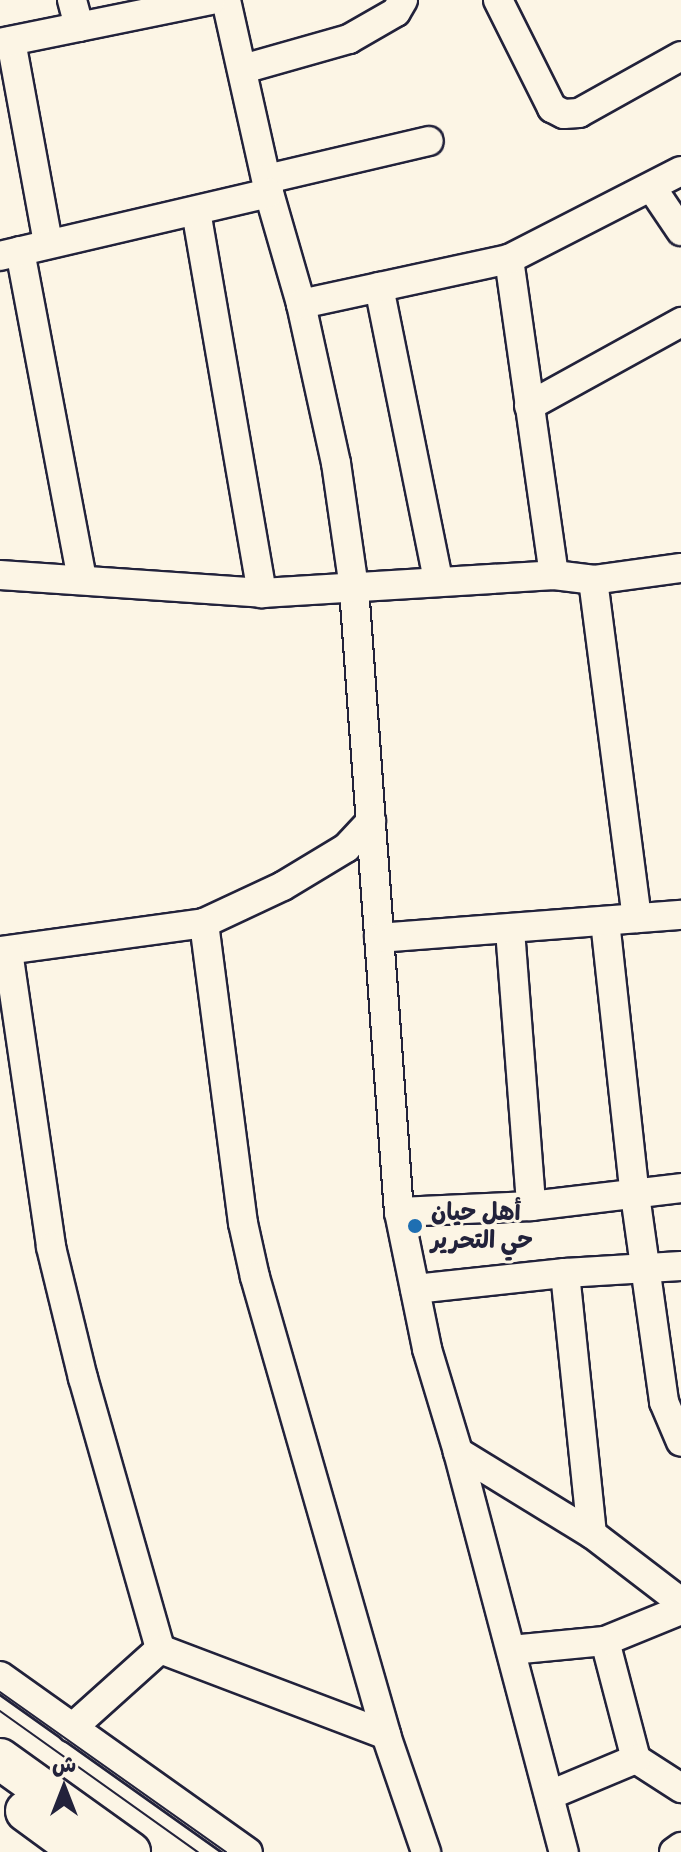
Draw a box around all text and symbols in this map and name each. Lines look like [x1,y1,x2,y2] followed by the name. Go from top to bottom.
[431,1198,533,1254] place label: أهل حيان حي التحرير
[406,1217,424,1235] marker: أهل حيان حي التحرير
[24,1748,104,1828] north arrow
[52,1749,76,1779] text: ش

